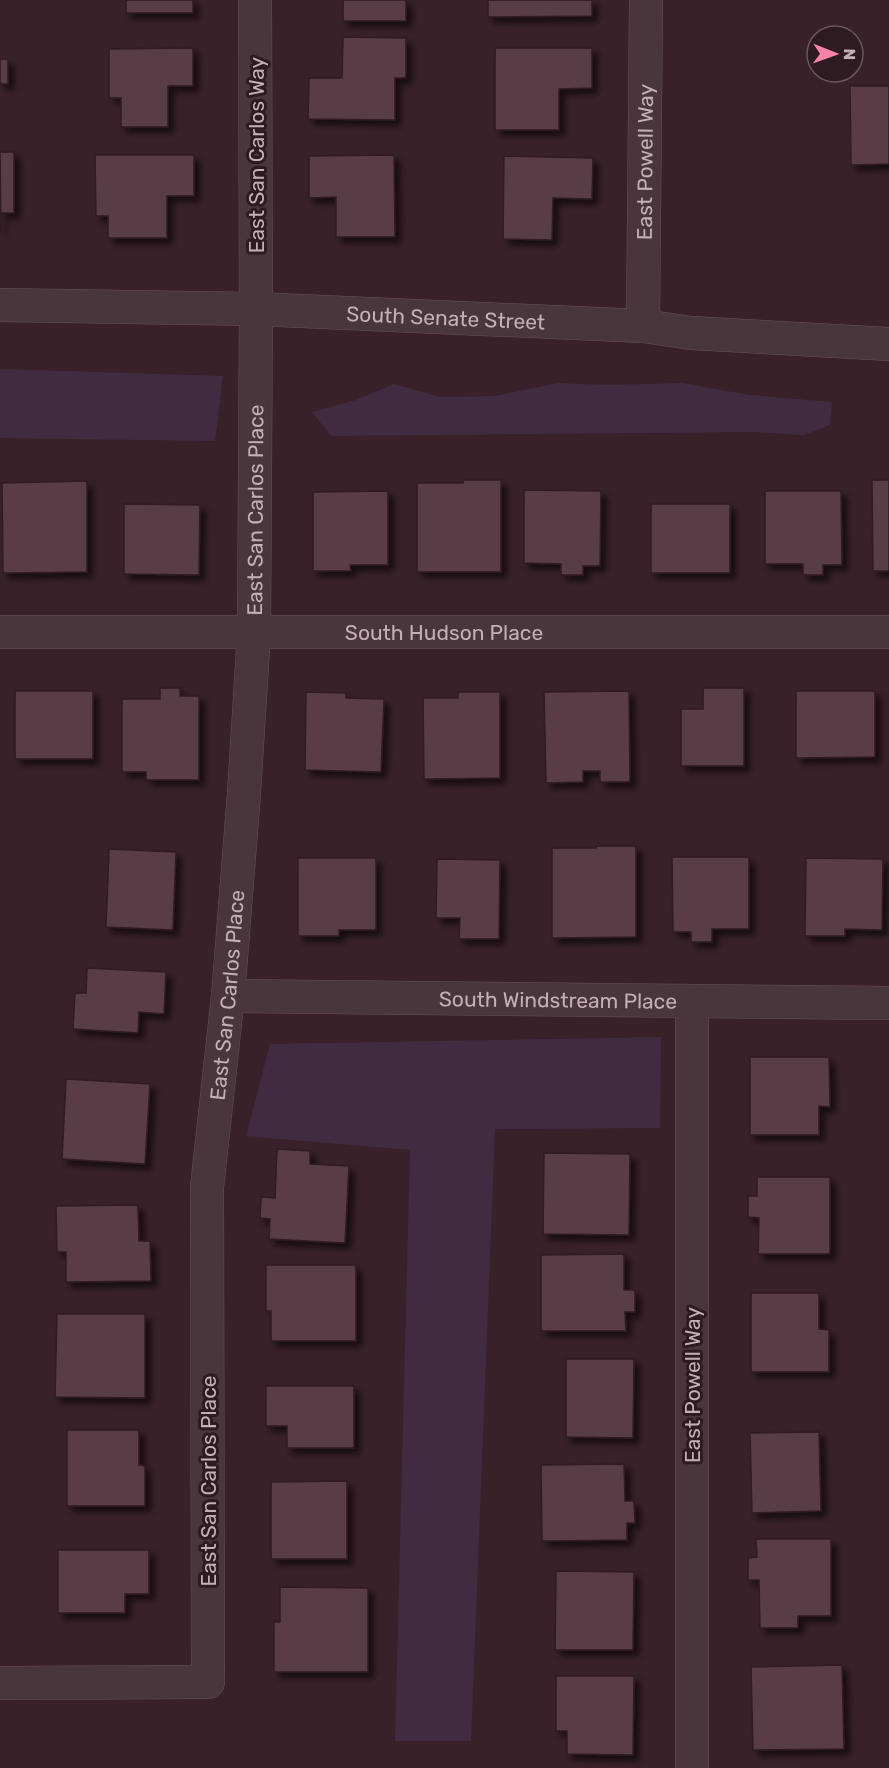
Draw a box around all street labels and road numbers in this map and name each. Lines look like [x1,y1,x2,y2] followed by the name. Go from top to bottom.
[244,56,269,253] street label: East San Carlos Way
[631,83,658,240] street label: East Powell Way
[346,300,546,334] street label: South Senate Street
[242,404,268,616] street label: East San Carlos Place
[345,620,543,645] street label: South Hudson Place
[204,889,249,1101] street label: East San Carlos Place
[439,986,677,1013] street label: South Windstream Place
[680,1307,705,1463] street label: East Powell Way
[196,1376,221,1587] street label: East San Carlos Place

